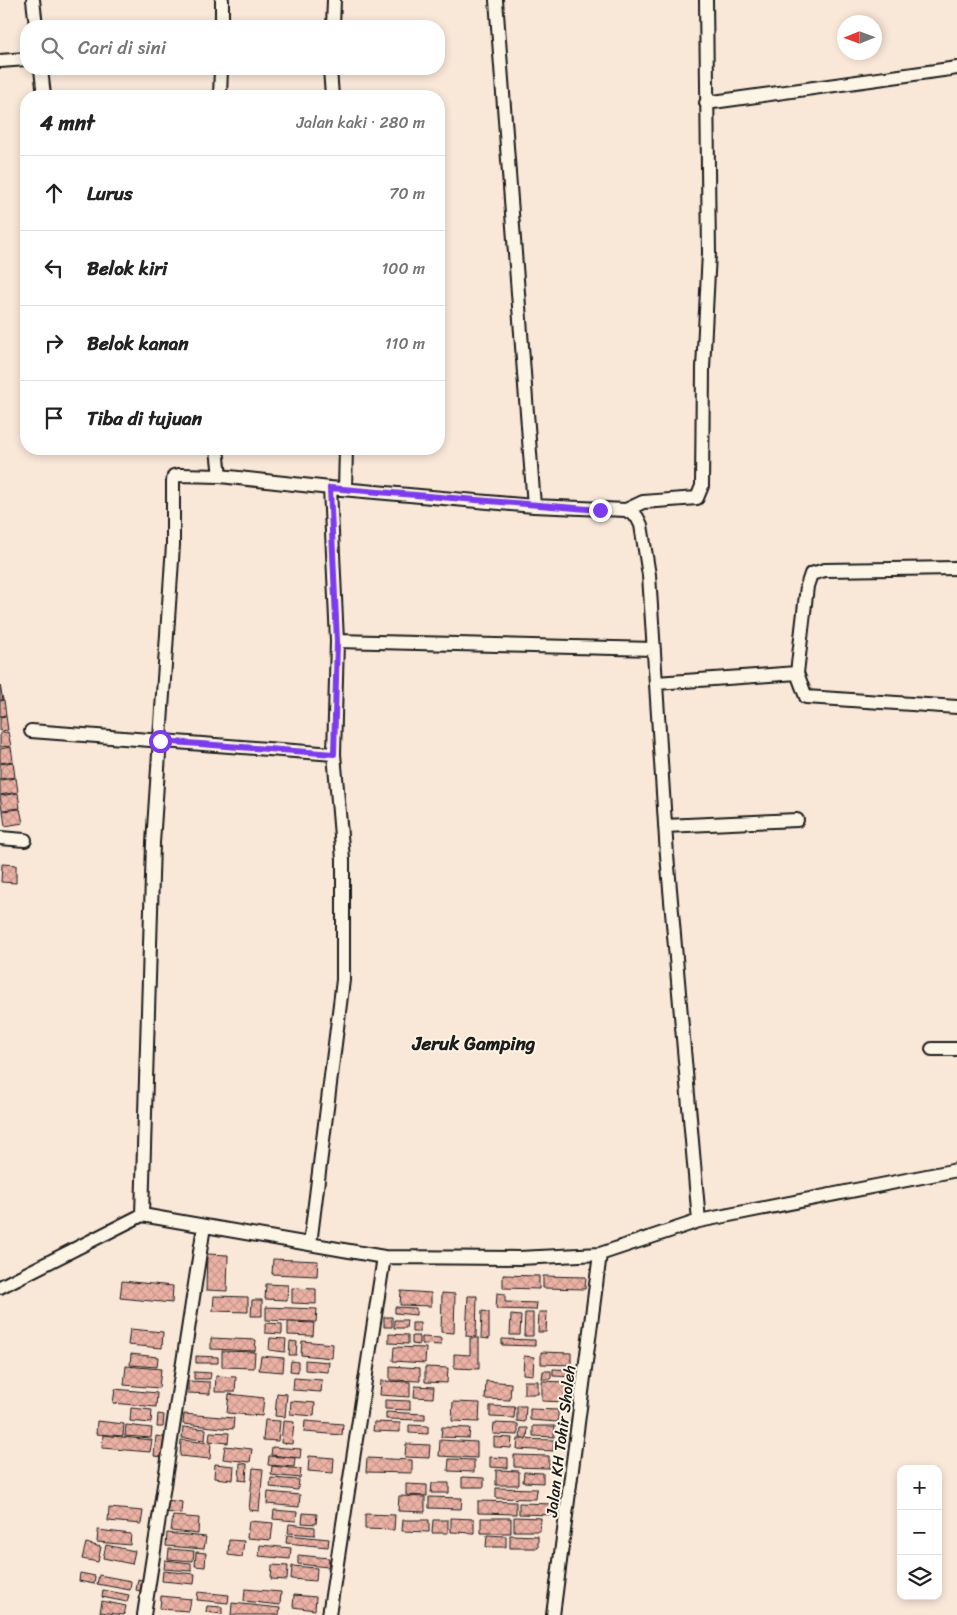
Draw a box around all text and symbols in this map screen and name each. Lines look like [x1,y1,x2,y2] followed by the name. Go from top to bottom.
[837,15,882,60] north arrow
[20,20,445,75] search box
[78,31,166,64] text: Cari di sini
[38,34,66,62] icon: search
[40,104,95,142] text: 4 mnt
[297,108,425,137] text: Jalan kaki · 280 m
[87,177,133,210] text: Lurus
[40,179,68,207] icon: ahead
[389,179,425,208] text: 70 m
[87,252,167,285] text: Belok kiri
[40,254,68,282] icon: left
[381,254,425,283] text: 100 m
[87,327,189,360] text: Belok kanan
[40,329,68,357] icon: right
[385,329,425,358] text: 110 m
[87,402,202,435] text: Tiba di tujuan
[40,404,68,432] icon: arrive
[589,499,612,522] route end
[149,730,172,753] route start
[412,1027,536,1060] district label: Jeruk Gamping
[537,1363,584,1520] street label: Jalan KH Tohir Sholeh
[897,1465,942,1600] map controls
[897,1465,942,1510] button: +
[897,1510,942,1555] button: −
[897,1555,942,1600] button: layers

